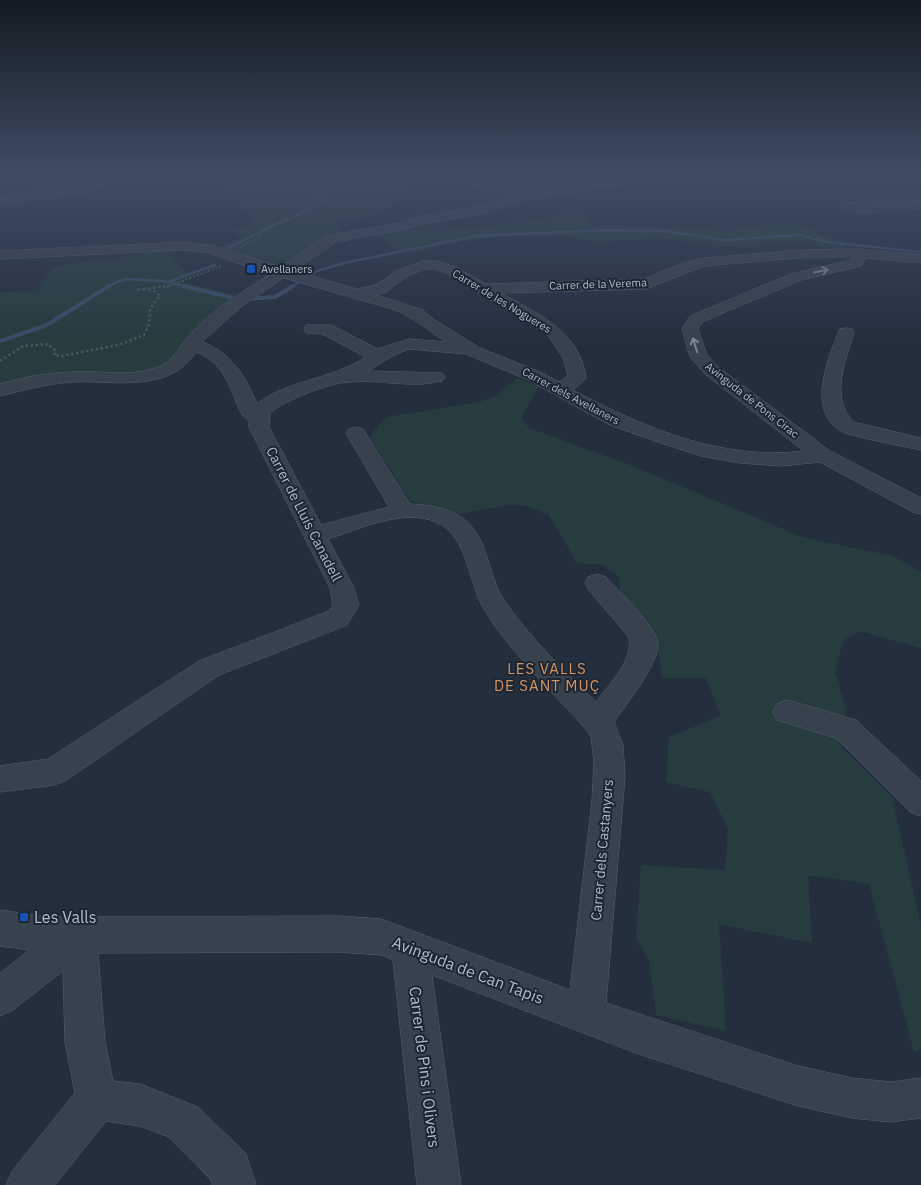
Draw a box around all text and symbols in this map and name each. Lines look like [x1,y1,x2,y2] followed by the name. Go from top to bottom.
[261,262,313,276] place label: Avellaners
[245,263,257,275] marker: Avellaners
[450,266,554,336] street label: Carrer de les Nogueres
[813,266,829,275] one-way arrow
[549,275,647,293] street label: Carrer de la Verema
[690,338,699,353] one-way arrow
[702,359,802,441] street label: Avinguda de Pons Cirac
[520,364,622,428] street label: Carrer dels Avellaners
[262,444,346,585] street label: Carrer de Lluís Canadell
[494,659,600,695] district label: LES VALLS DE SANT MUÇ
[587,778,617,921] street label: Carrer dels Castanyers
[34,907,96,927] place label: Les Valls
[18,911,30,923] marker: Les Valls
[389,932,547,1008] street label: Avinguda de Can Tapis
[405,985,445,1149] street label: Carrer de Pins i Olivers

